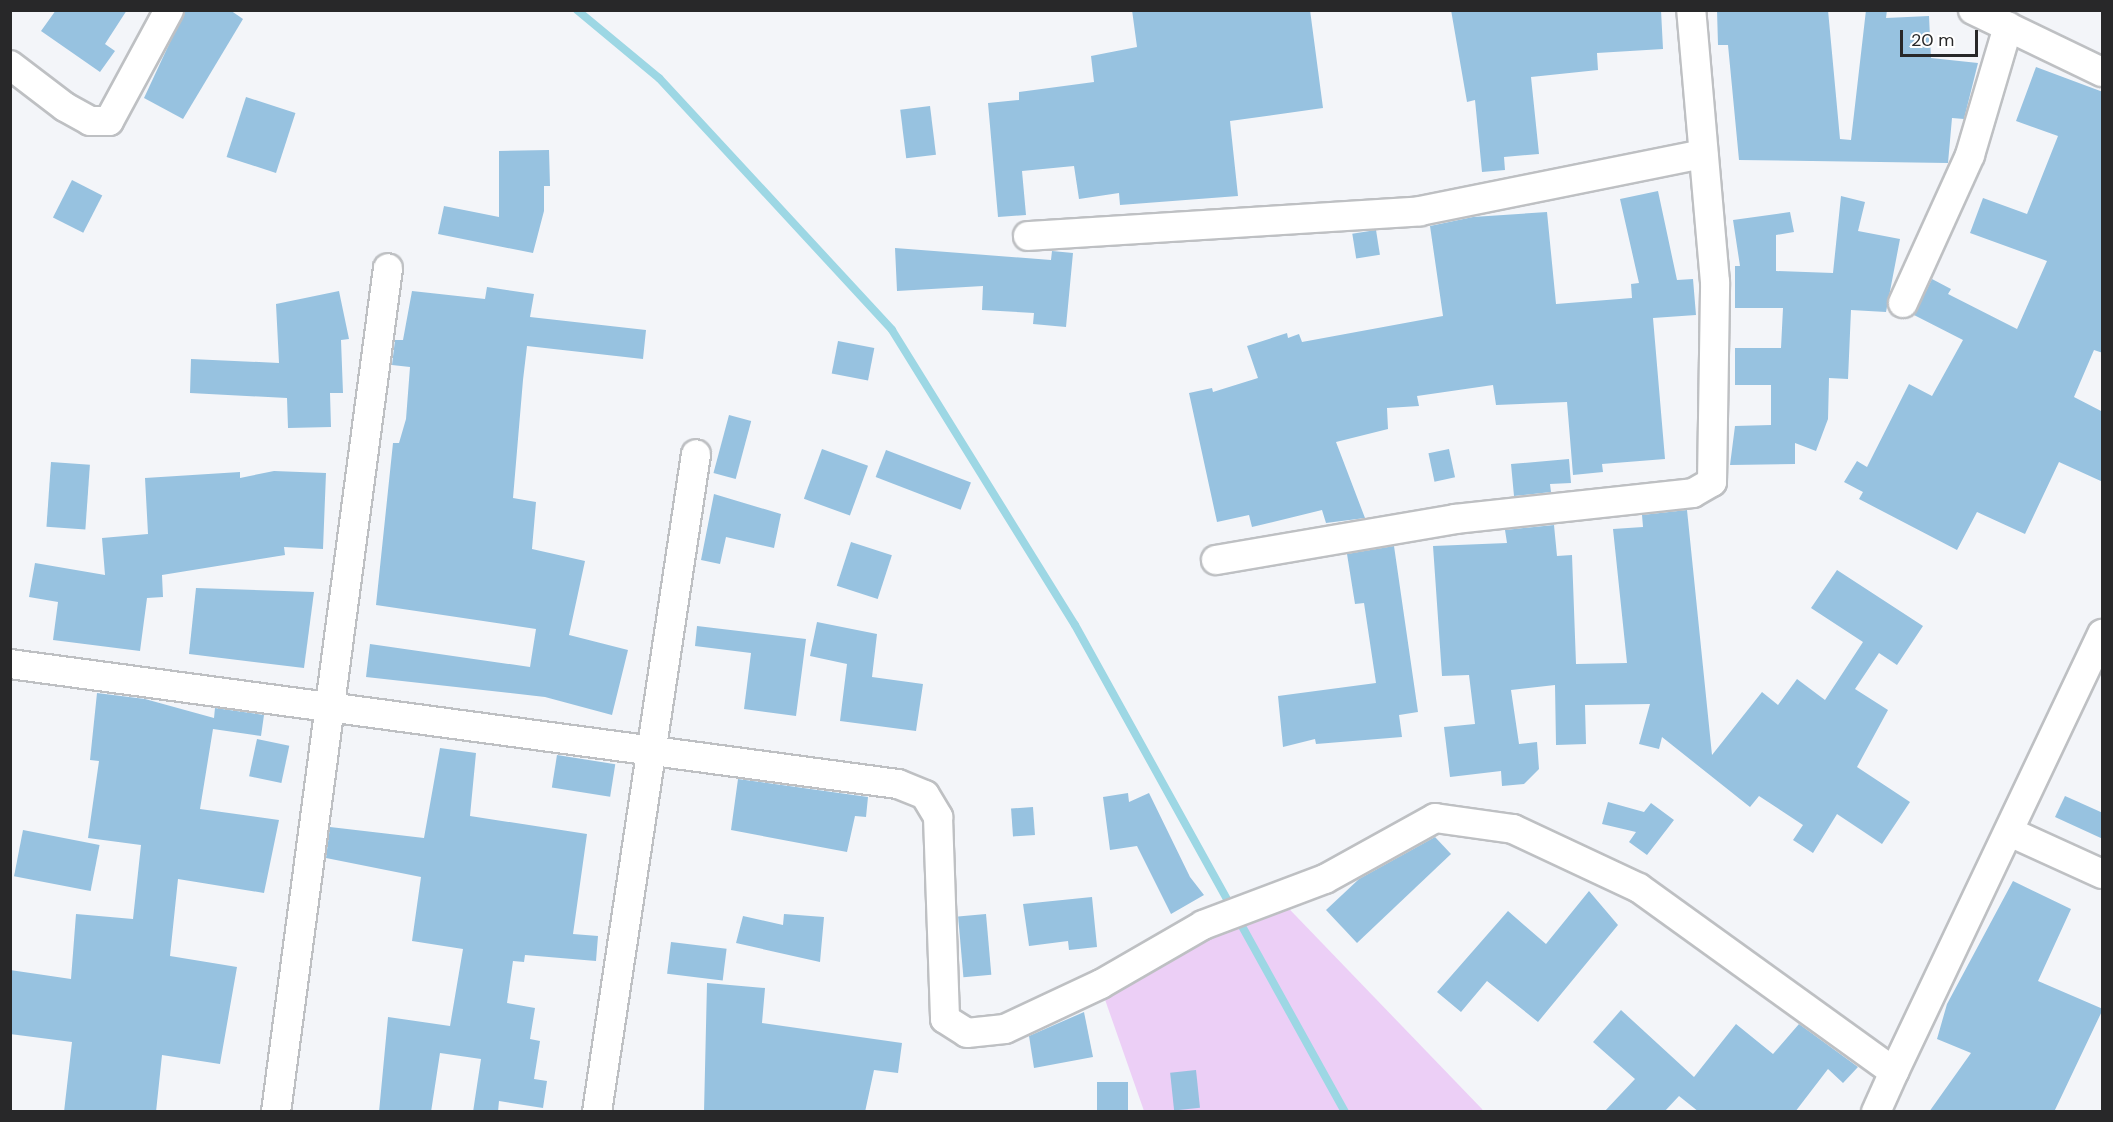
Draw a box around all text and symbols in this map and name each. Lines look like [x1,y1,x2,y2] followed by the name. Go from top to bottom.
[1903,18,1981,56] scale bar
[1911,28,1954,52] text: 20 m

